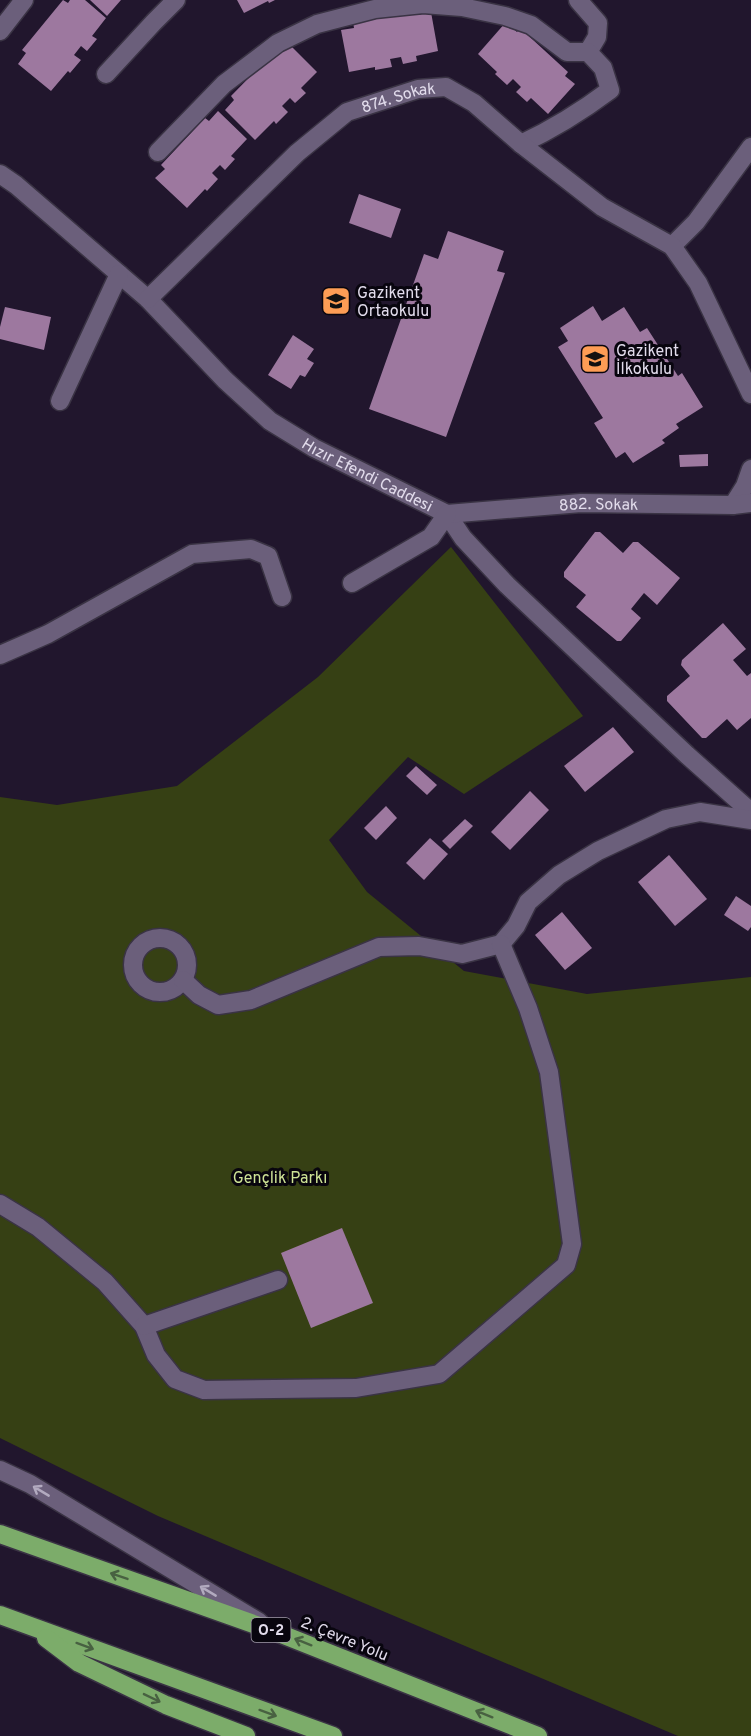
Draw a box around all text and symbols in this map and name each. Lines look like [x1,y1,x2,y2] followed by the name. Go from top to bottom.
[359,80,436,119] street label: 874. Sokak
[357,284,429,322] place label: Gazikent Ortaokulu
[320,285,352,317] school or university icon: Gazikent Ortaokulu
[616,342,679,380] place label: Gazikent İlkokulu
[579,343,611,375] school or university icon: Gazikent İlkokulu
[297,435,436,517] street label: Hızır Efendi Caddesi
[558,495,638,517] street label: 882. Sokak
[233,1169,327,1189] park label: Gençlik Parkı
[33,1484,50,1496] one-way arrow
[110,1570,129,1581] one-way arrow
[200,1585,217,1597] one-way arrow
[298,1613,391,1666] street label: 2. Çevre Yolu
[252,1618,290,1642] road number: O-2
[294,1636,312,1647] one-way arrow
[75,1641,94,1652] one-way arrow
[142,1693,160,1705] one-way arrow
[258,1708,277,1719] one-way arrow
[475,1708,494,1719] one-way arrow

